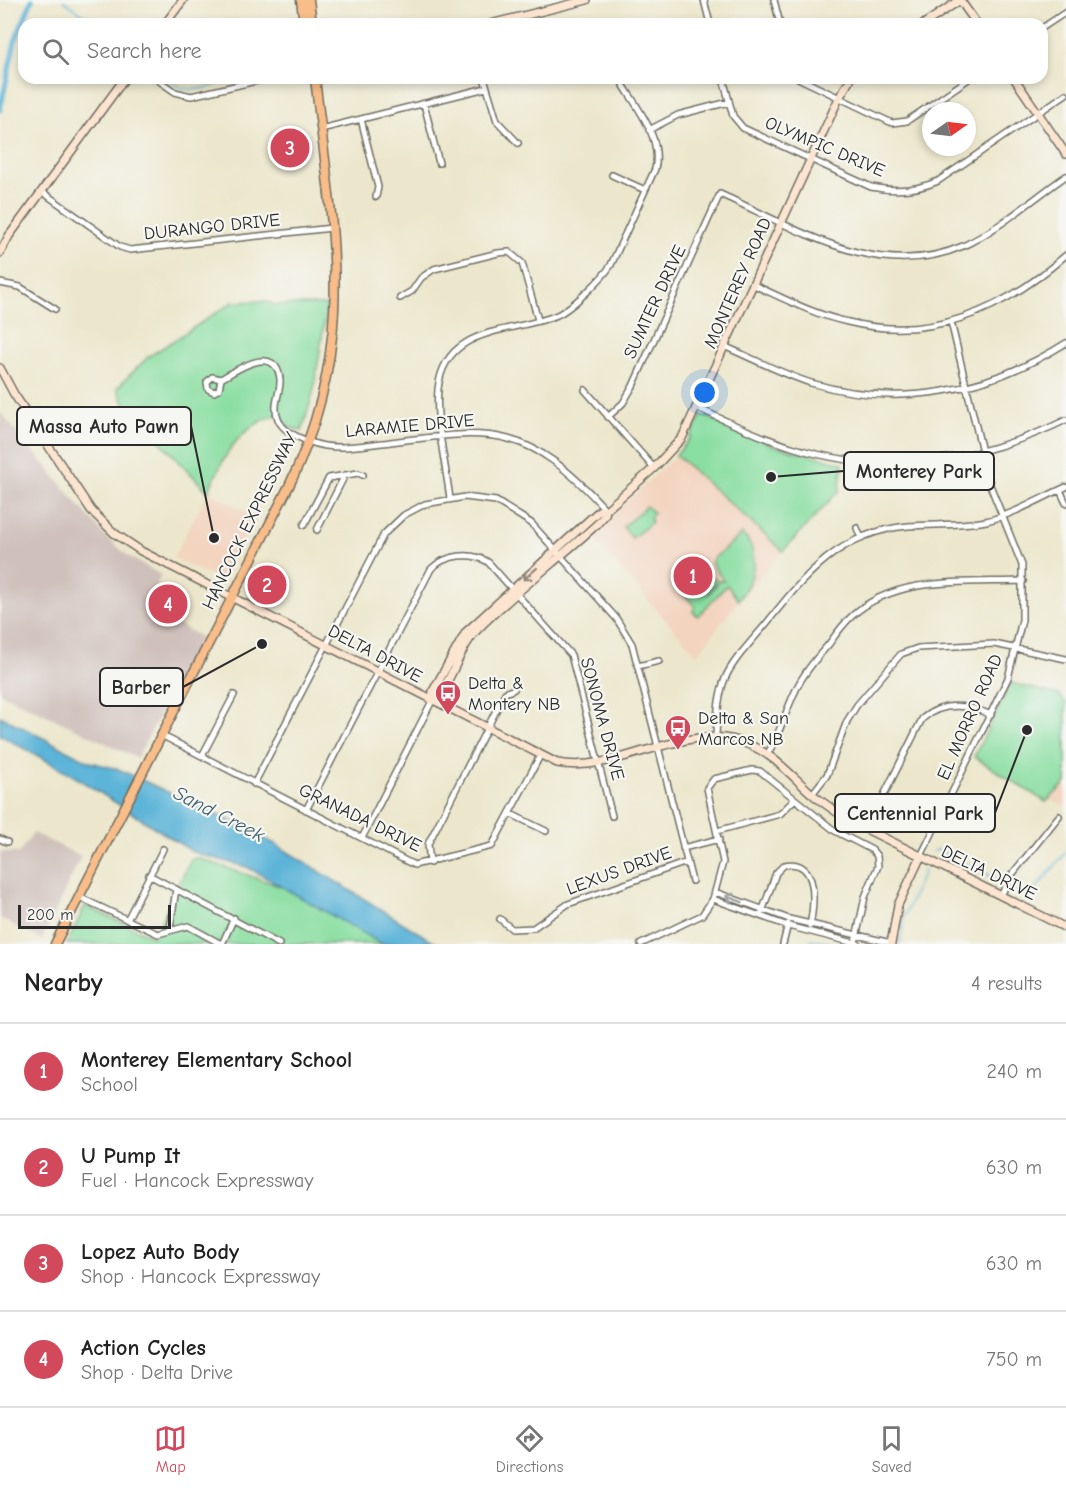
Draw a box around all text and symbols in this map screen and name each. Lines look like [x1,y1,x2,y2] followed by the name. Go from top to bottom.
[18,18,1048,84] search box
[39,35,72,68] icon: search
[87,38,202,64] text: Search here
[922,102,976,156] north arrow
[762,112,888,182] street label: OLYMPIC DRIVE
[270,126,310,170] pin: 3
[143,209,281,245] street label: DURANGO DRIVE
[700,214,776,352] street label: MONTEREY ROAD
[619,242,691,362] street label: SUMTER DRIVE
[690,378,719,407] your location
[17,407,191,445] callout: Massa Auto Pawn
[345,410,475,442] street label: LARAMIE DRIVE
[29,415,179,438] text: Massa Auto Pawn
[198,429,302,613] street label: HANCOCK EXPRESSWAY
[844,452,994,490] callout: Monterey Park
[856,460,982,483] text: Monterey Park
[674,554,712,598] pin: 1
[248,562,286,608] pin: 2
[522,567,537,581] one-way arrow
[148,582,188,626] pin: 4
[324,620,426,688] street label: DELTA DRIVE
[933,651,1007,783] street label: EL MORRO ROAD
[576,655,628,783] street label: SONOMA DRIVE
[100,668,183,706] callout: Barber
[468,673,560,715] place label: Delta & Montery NB
[112,676,170,699] text: Barber
[433,678,463,716] bus stop icon: Delta & Montery NB
[698,708,789,750] place label: Delta & San Marcos NB
[663,713,693,751] bus stop icon: Delta & San Marcos NB
[295,779,425,857] street label: GRANADA DRIVE
[170,781,269,847] water label: Sand Creek
[835,794,995,832] callout: Centennial Park
[847,802,983,825] text: Centennial Park
[938,841,1040,905] street label: DELTA DRIVE
[564,842,674,900] street label: LEXUS DRIVE
[725,893,744,904] one-way arrow
[18,902,171,930] scale bar
[27,906,73,924] text: 200 m
[24,968,103,998] text: Nearby
[971,972,1042,995] text: 4 results
[81,1047,352,1073] text: Monterey Elementary School
[40,1060,47,1083] text: 1
[987,1060,1042,1083] text: 240 m
[81,1073,138,1096] text: School
[81,1143,180,1169] text: U Pump It
[39,1156,48,1179] text: 2
[986,1156,1042,1179] text: 630 m
[81,1169,313,1192] text: Fuel · Hancock Expressway
[81,1239,239,1265] text: Lopez Auto Body
[39,1252,48,1275] text: 3
[986,1252,1042,1275] text: 630 m
[81,1265,320,1288] text: Shop · Hancock Expressway
[81,1335,206,1361] text: Action Cycles
[39,1348,48,1371] text: 4
[986,1348,1042,1371] text: 750 m
[81,1361,233,1384] text: Shop · Delta Drive
[154,1422,187,1476] tab: Map
[496,1422,563,1476] tab: Directions
[872,1422,912,1476] tab: Saved

